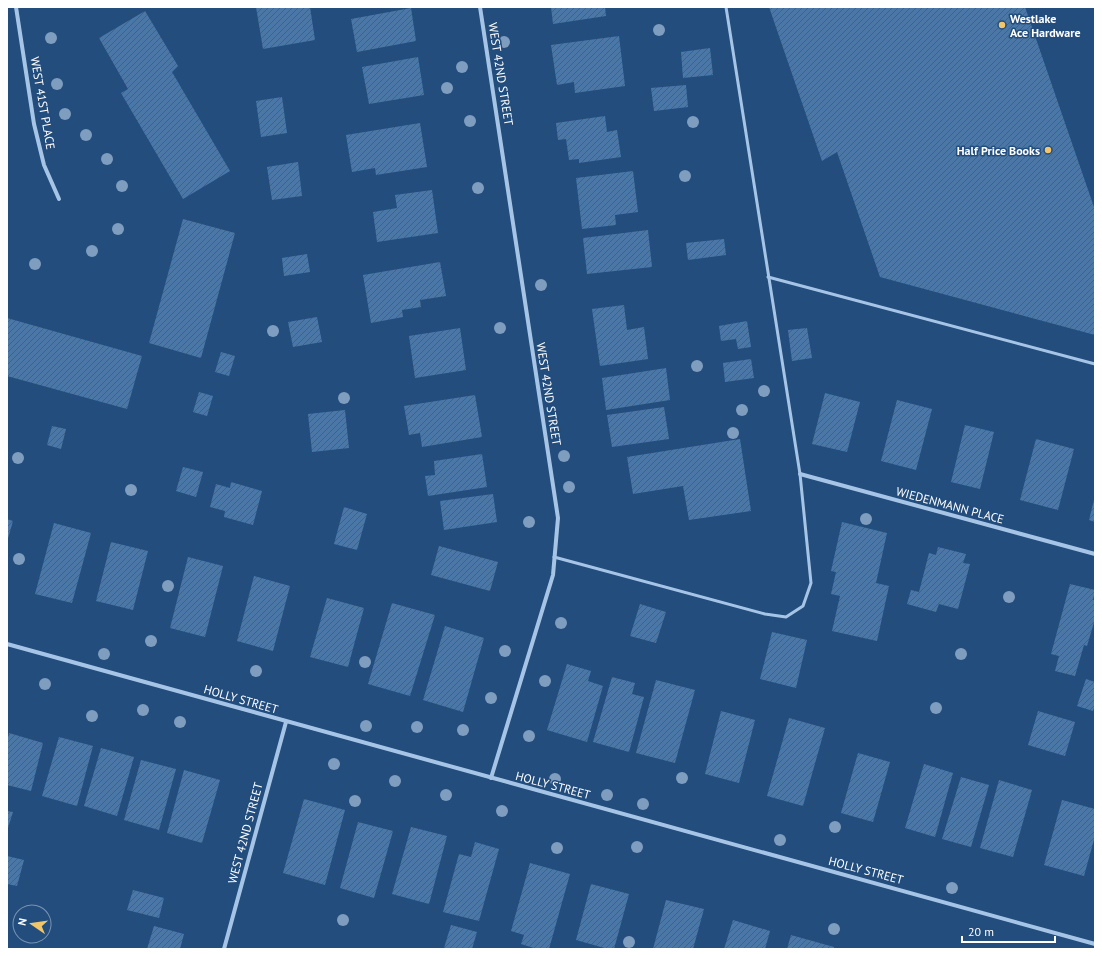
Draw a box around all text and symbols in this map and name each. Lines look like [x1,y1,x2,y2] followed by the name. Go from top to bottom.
[1010,11,1081,40] place label: Westlake Ace Hardware
[997,20,1007,30] marker: Westlake Ace Hardware
[485,21,517,127] street label: WEST 42ND STREET
[27,55,59,151] street label: WEST 41ST PLACE
[957,143,1040,158] place label: Half Price Books
[1043,145,1053,155] marker: Half Price Books
[533,341,565,447] street label: WEST 42ND STREET
[894,483,1006,527] street label: WIEDENMANN PLACE
[202,681,280,717] street label: HOLLY STREET
[514,768,592,802] street label: HOLLY STREET
[224,780,266,885] street label: WEST 42ND STREET
[827,853,905,887] street label: HOLLY STREET
[12,904,52,944] north arrow
[15,917,30,927] text: N
[962,918,1055,944] scale bar
[968,924,994,939] text: 20 m

